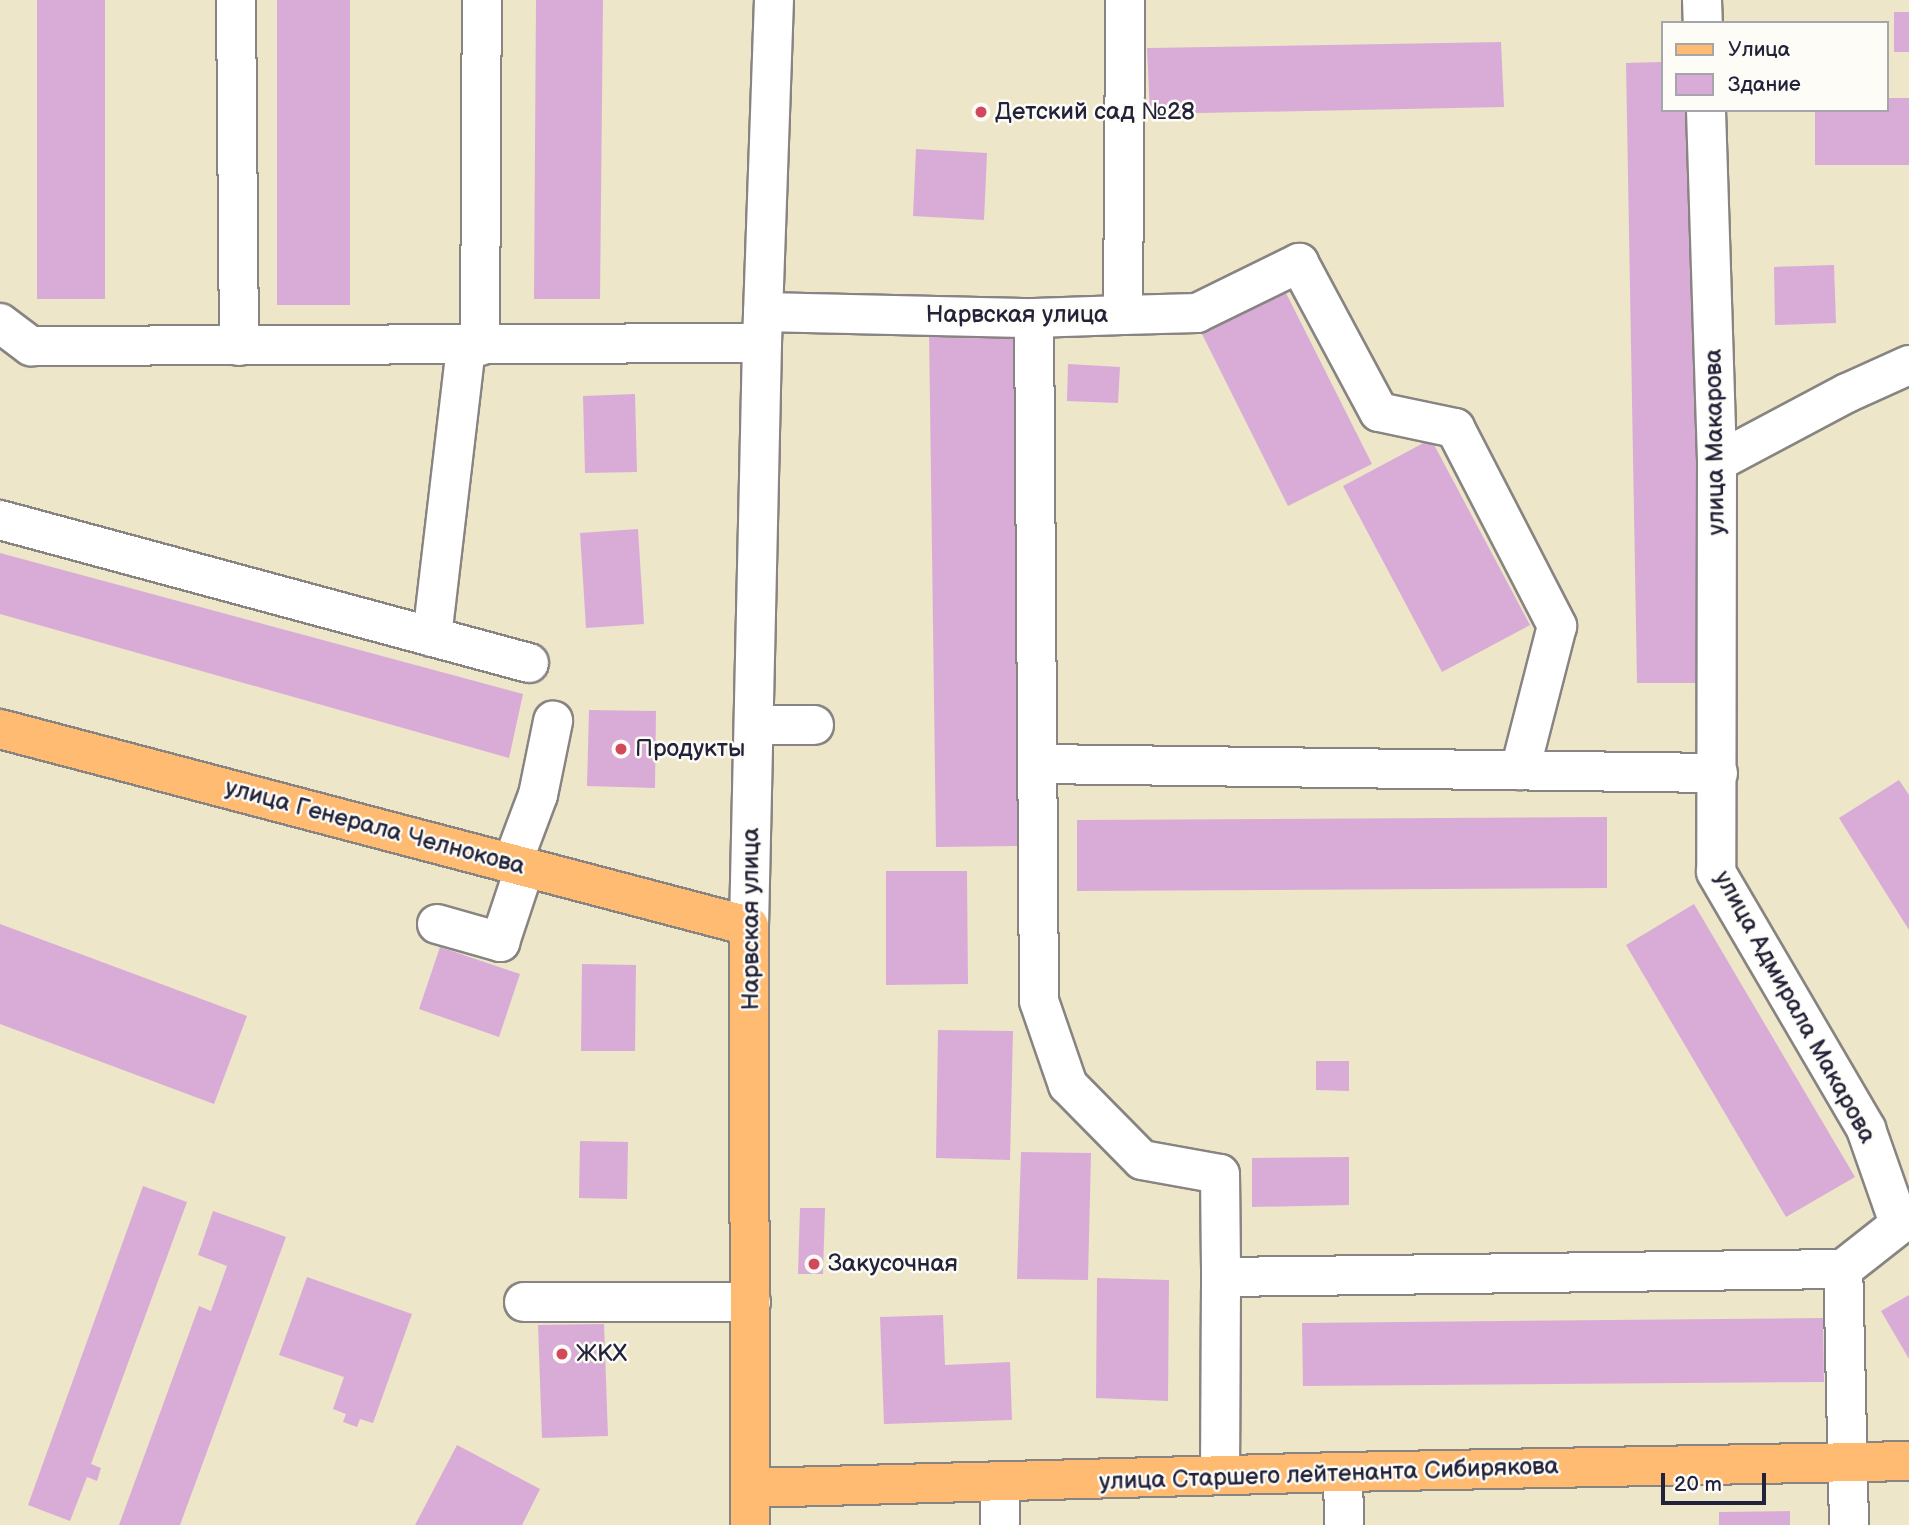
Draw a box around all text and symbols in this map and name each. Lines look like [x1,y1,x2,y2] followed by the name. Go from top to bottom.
[1660,21,1888,112] legend
[1728,37,1790,62] text: Улица
[1728,72,1801,97] text: Здание
[995,98,1195,126] place label: Детский сад №28
[973,104,989,120] marker: Детский сад №28
[926,301,1108,329] street label: Нарвская улица
[1699,349,1731,535] street label: улица Макарова
[635,735,745,763] place label: Продукты
[613,741,629,757] marker: Продукты
[222,773,528,881] street label: улица Генерала Челнокова
[737,828,765,1010] street label: Нарвская улица
[1708,866,1882,1148] street label: улица Адмирала Макарова
[828,1250,958,1278] place label: Закусочная
[806,1256,822,1272] marker: Закусочная
[576,1340,627,1368] place label: ЖКХ
[554,1346,570,1362] marker: ЖКХ
[1099,1452,1559,1496] street label: улица Старшего лейтенанта Сибирякова
[1664,1458,1769,1502] scale bar
[1674,1472,1722,1497] text: 20 m

